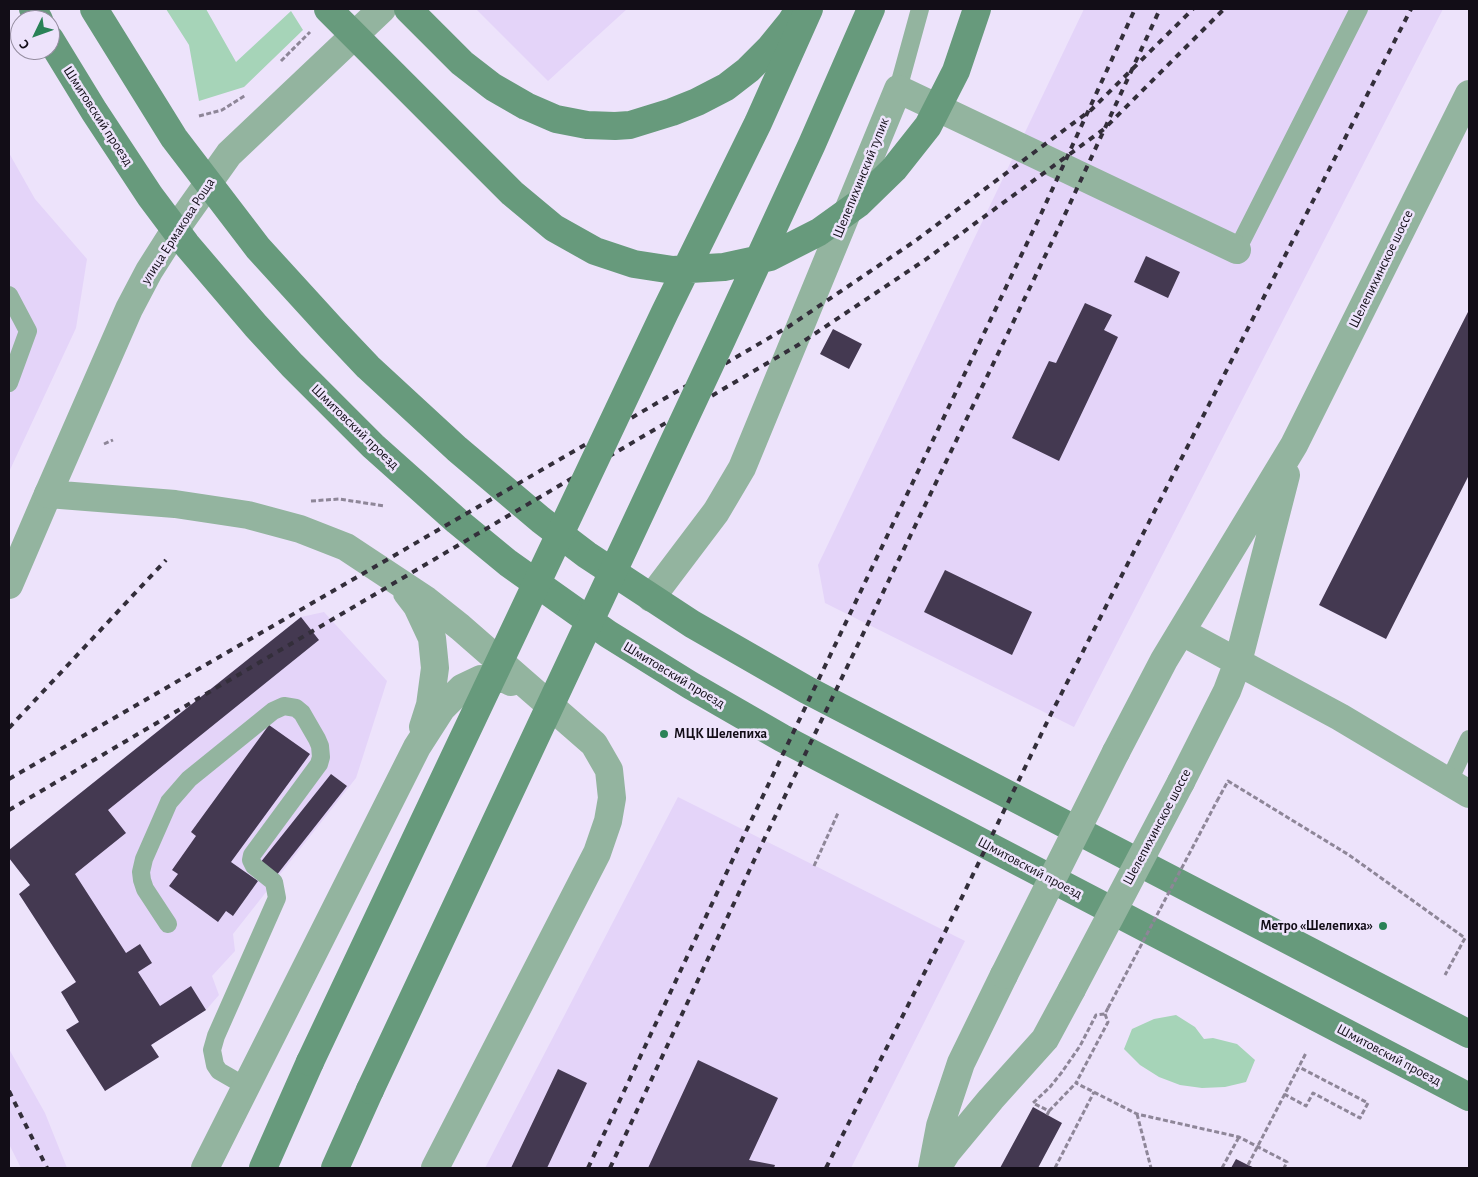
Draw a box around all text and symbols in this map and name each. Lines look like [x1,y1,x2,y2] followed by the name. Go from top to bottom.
[10,10,60,60] north arrow
[17,37,32,52] text: С
[59,63,137,169] street label: Шмитовский проезд
[829,115,893,241] street label: Шелепихинский тупик
[137,175,219,287] street label: улица Ермакова Роща
[1345,207,1417,331] street label: Шелепихинское шоссе
[307,381,403,473] street label: Шмитовский проезд
[620,638,728,712] street label: Шмитовский проезд
[674,726,767,742] place label: МЦК Шелепиха
[658,728,670,740] marker: МЦК Шелепиха
[1119,766,1195,888] street label: Шелепихинское шоссе
[975,833,1085,903] street label: Шмитовский проезд
[1260,918,1373,934] place label: Метро «Шелепиха»
[1377,920,1389,932] marker: Метро «Шелепиха»
[1334,1020,1444,1090] street label: Шмитовский проезд

